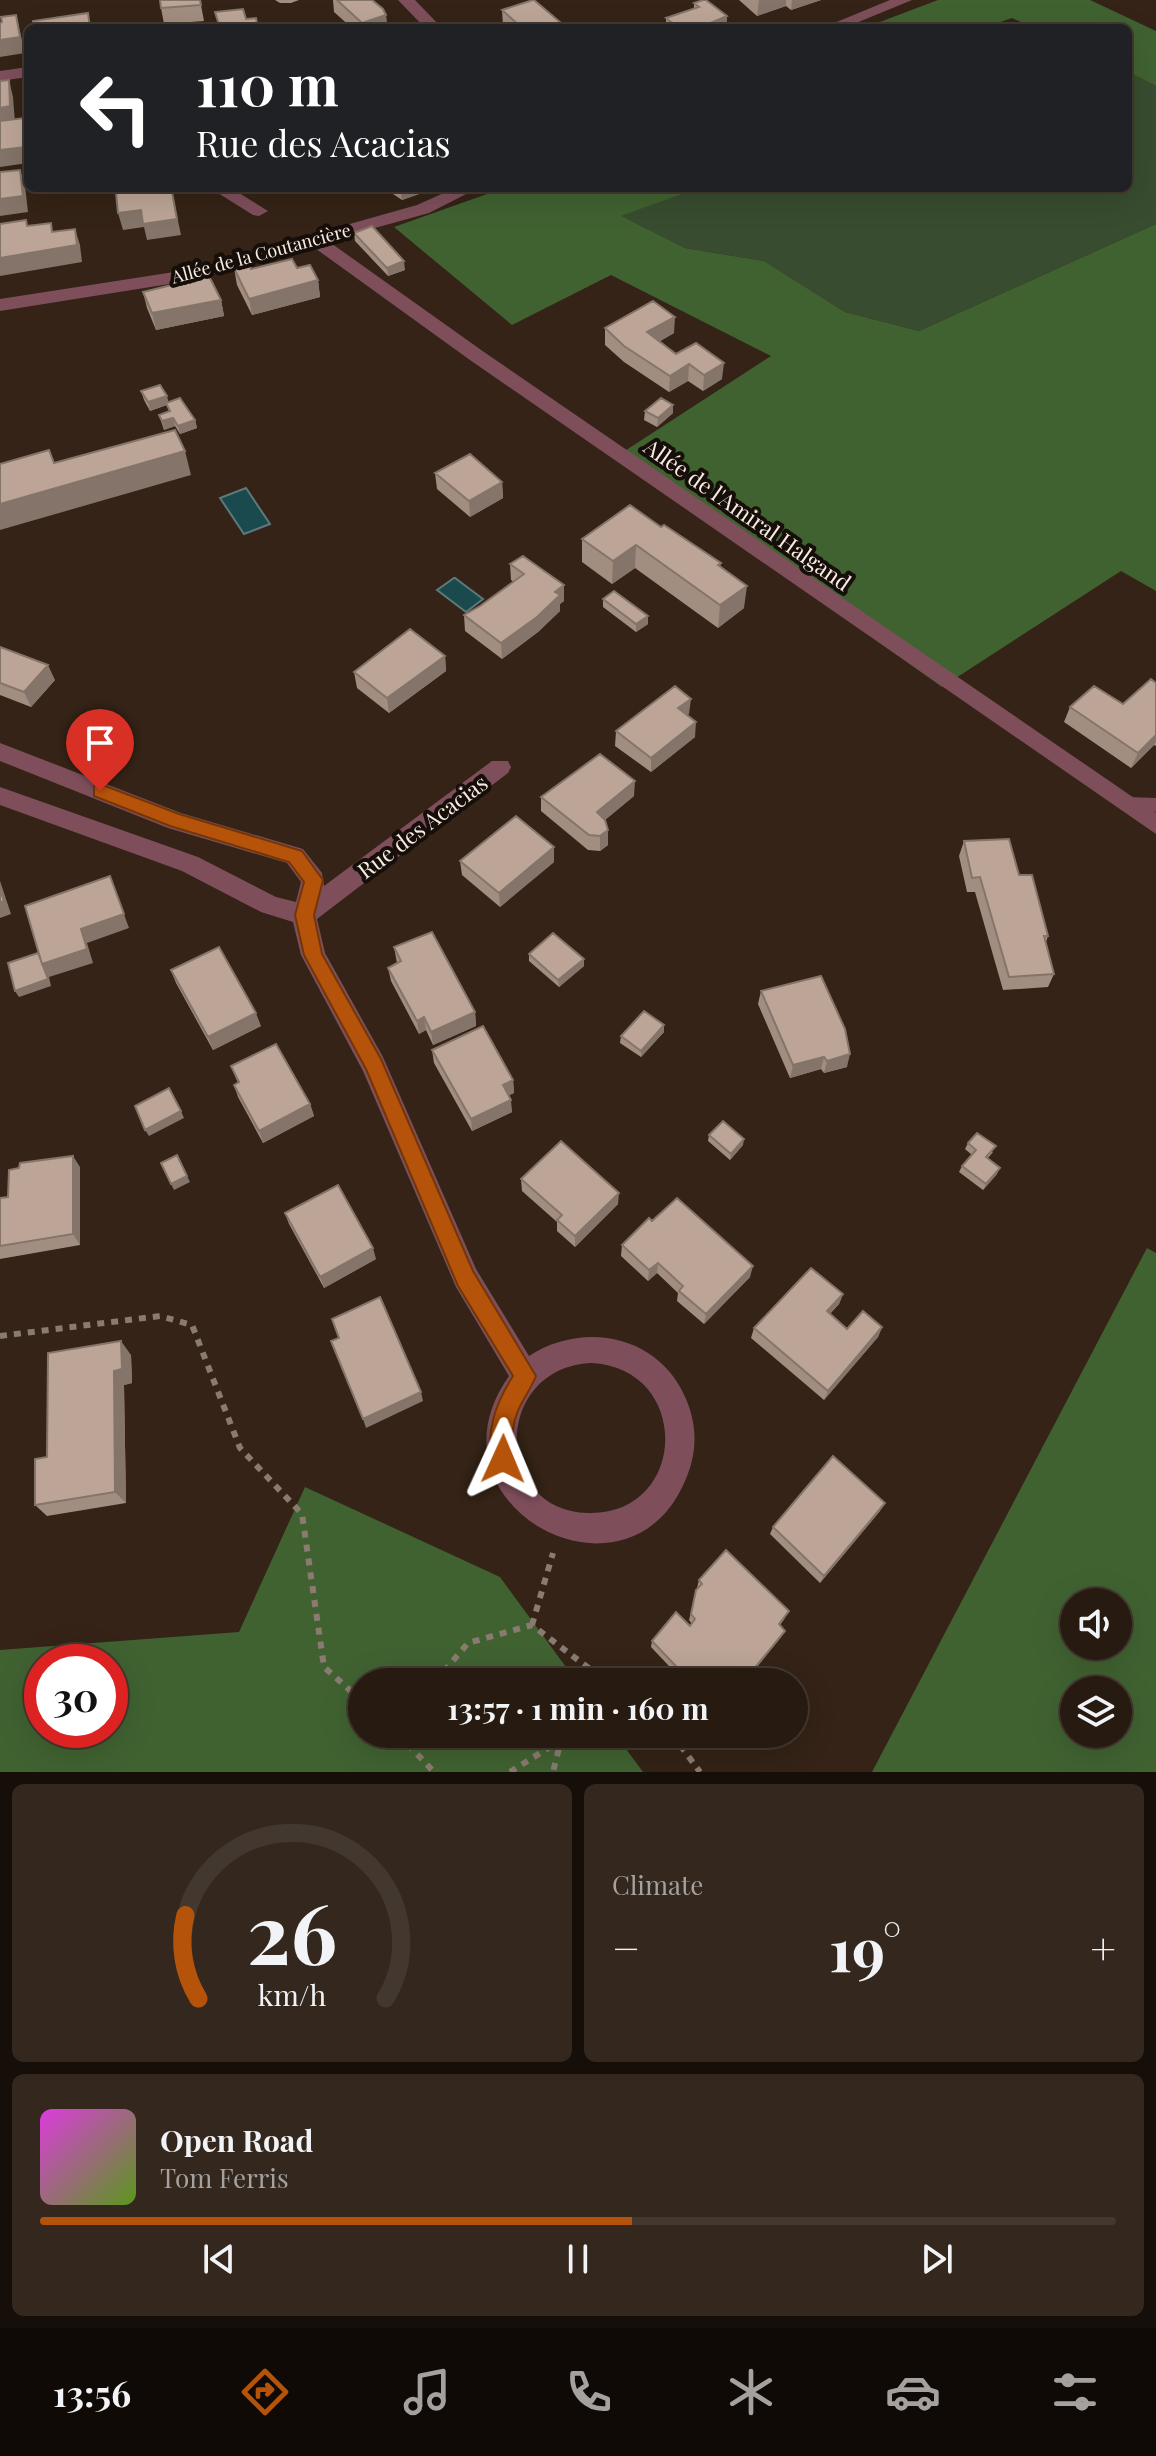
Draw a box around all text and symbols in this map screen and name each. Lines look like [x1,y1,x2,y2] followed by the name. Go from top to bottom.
[196,46,339,121] text: 110 m
[64,56,168,160] icon: left
[196,118,451,166] text: Rue des Acacias
[168,218,353,289] street label: Allée de la Coutancière
[638,430,858,597] street label: Allée de l'Amiral Halgand
[66,709,134,791] pin
[78,721,122,765] icon: arrive
[351,767,493,885] street label: Rue des Acacias
[461,1417,545,1501] position arrow
[1060,1588,1132,1748] map controls
[1060,1588,1132,1660] button: sound
[24,1644,128,1748] speed limit sign: 30
[1060,1676,1132,1748] button: layers
[447,1688,709,1728] text: 13:57 · 1 min · 160 m
[612,1867,703,1902] text: Climate
[247,1875,337,1986] text: 26
[829,1907,902,1987] text: 19°
[612,1917,640,1976] text: −
[1090,1917,1116,1976] text: +
[258,1975,326,2013] text: km/h
[160,2120,313,2160] text: Open Road
[160,2160,289,2195] text: Tom Ferris
[197,2237,241,2281] icon: previous
[556,2237,600,2281] icon: pause
[915,2237,959,2281] icon: next
[237,2364,293,2420] icon: directions
[399,2364,455,2420] icon: music
[561,2364,617,2420] icon: phone
[723,2364,779,2420] icon: climate
[885,2364,941,2420] icon: car
[1047,2364,1103,2420] icon: filters
[53,2368,131,2416] text: 13:56

